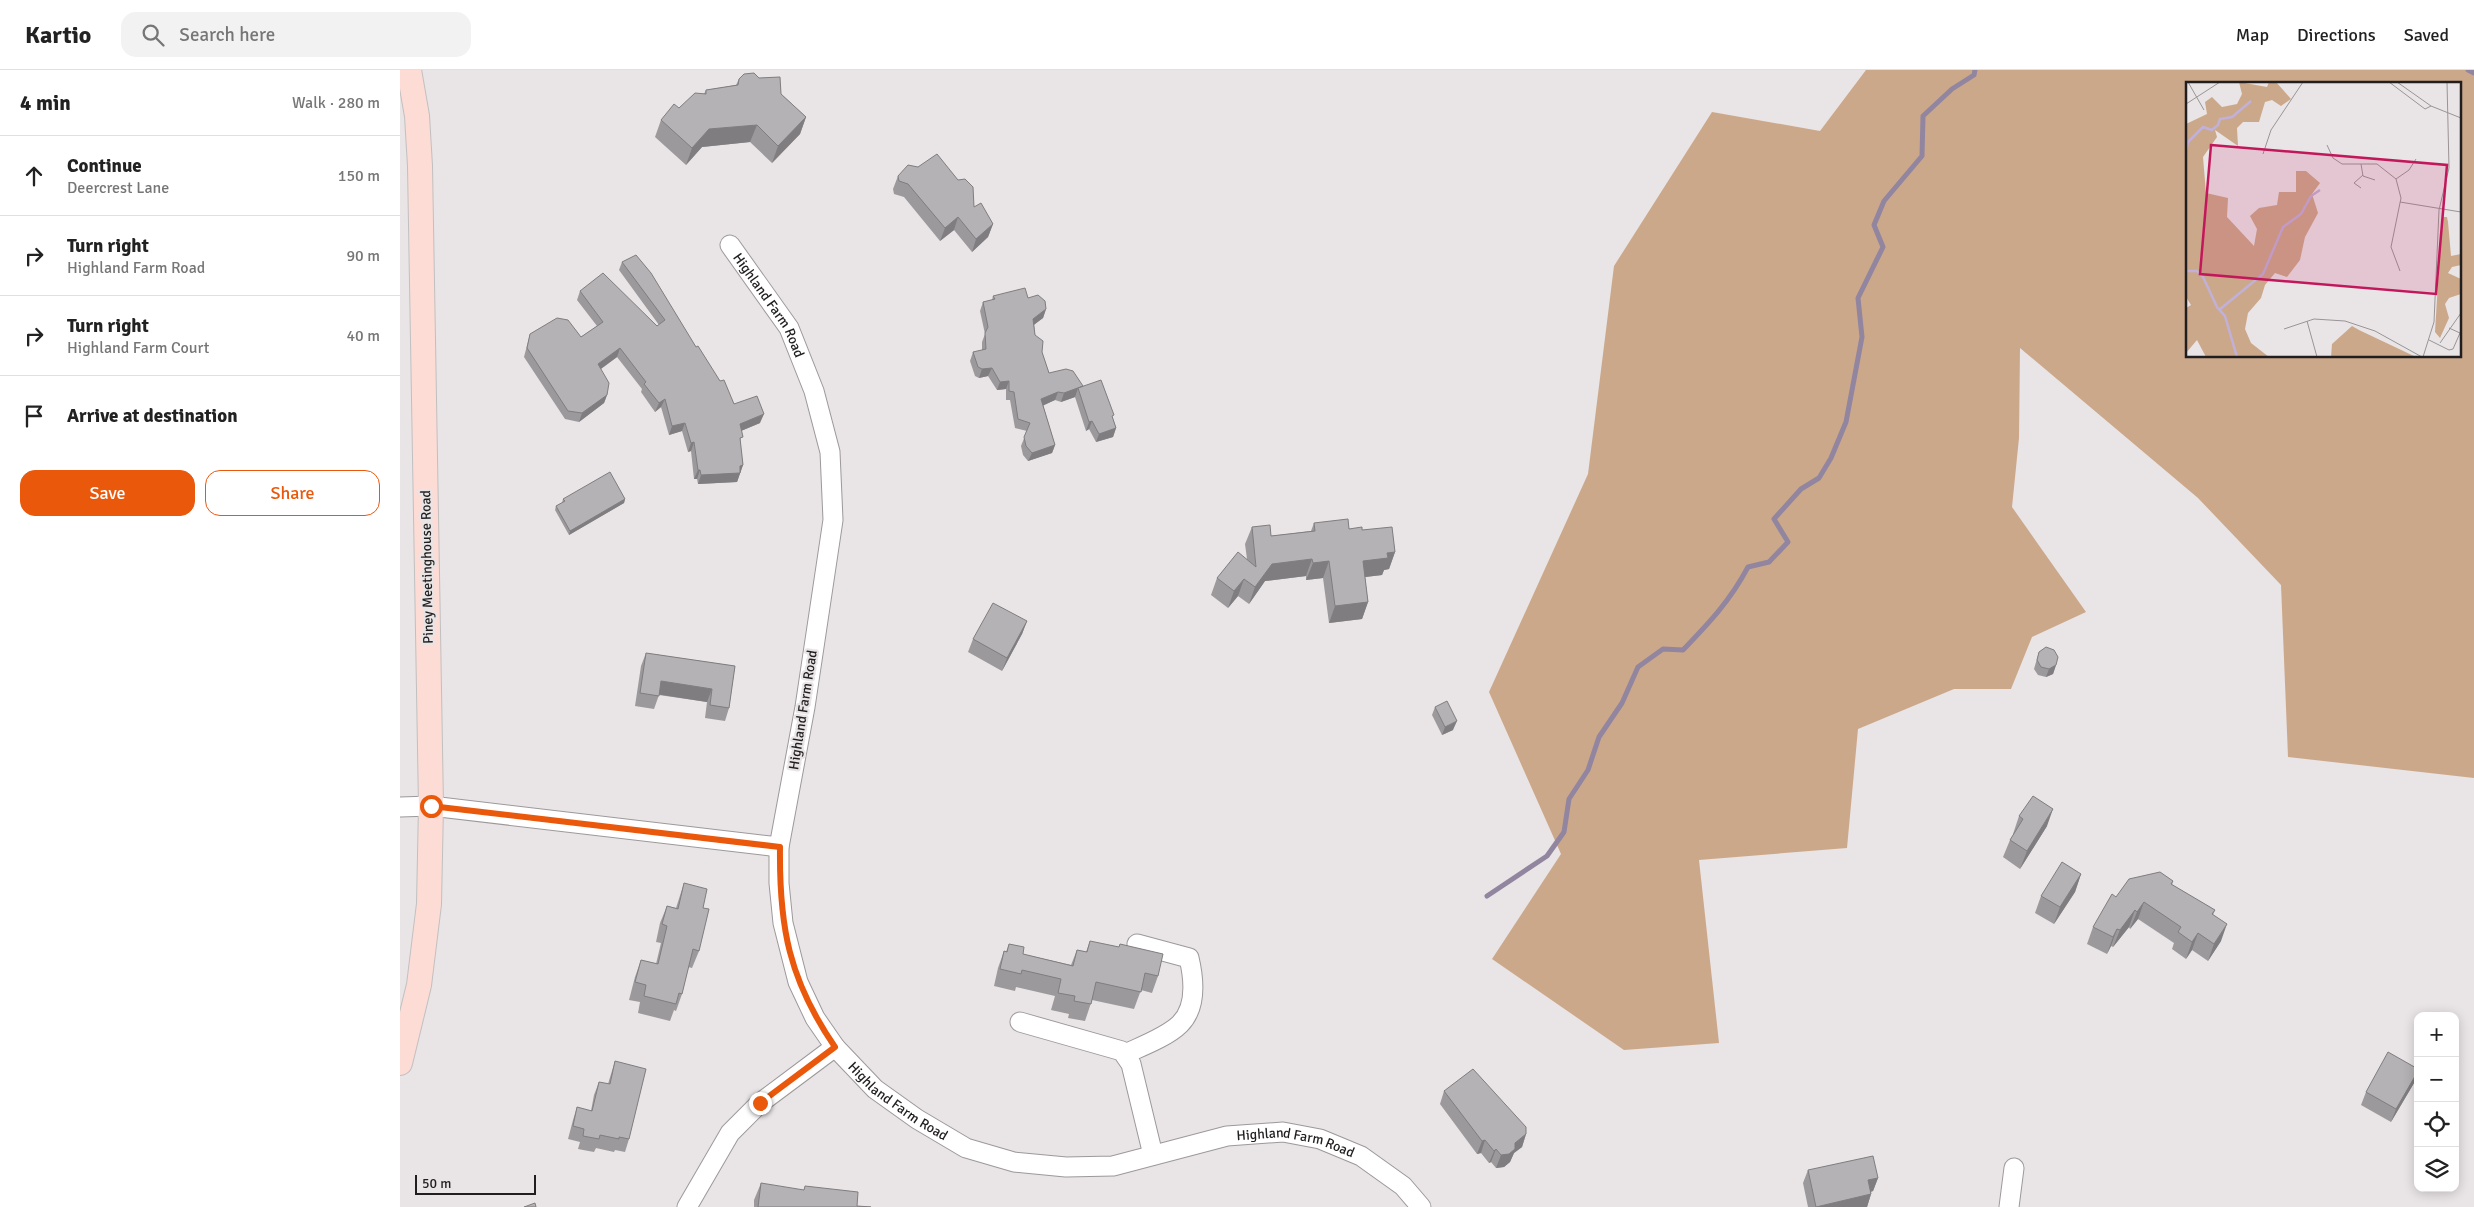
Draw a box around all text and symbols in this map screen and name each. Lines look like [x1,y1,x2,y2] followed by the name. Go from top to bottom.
[121,12,471,57] search box
[25,20,91,50] text: Kartio
[139,21,167,49] icon: search
[179,23,275,47] text: Search here
[2236,24,2269,46] text: Map
[2297,24,2376,46] text: Directions
[2404,24,2449,46] text: Saved
[2186,82,2462,358] inset map
[20,90,71,116] text: 4 min
[292,93,380,113] text: Walk · 280 m
[67,154,142,178] text: Continue
[20,162,48,190] icon: ahead
[338,166,380,186] text: 150 m
[67,178,169,198] text: Deercrest Lane
[67,234,149,258] text: Turn right
[20,242,48,270] icon: right
[346,246,380,266] text: 90 m
[730,249,808,360] street label: Highland Farm Road
[67,258,205,278] text: Highland Farm Road
[67,314,149,338] text: Turn right
[20,322,48,350] icon: right
[346,326,380,346] text: 40 m
[67,338,209,358] text: Highland Farm Court
[20,402,48,430] icon: arrive
[67,404,238,428] text: Arrive at destination
[20,470,195,516] button: Save
[205,470,380,516] button: Share
[417,490,437,644] street label: Piney Meetinghouse Road
[785,649,821,771] street label: Highland Farm Road
[420,795,443,818] route start
[2414,1012,2459,1192] map controls
[2414,1012,2459,1057] button: +
[2414,1057,2459,1102] button: −
[845,1058,951,1144] street label: Highland Farm Road
[749,1092,772,1115] route end
[2414,1102,2459,1147] button: locate
[1236,1123,1357,1161] street label: Highland Farm Road
[2414,1147,2459,1192] button: layers
[415,1172,536,1195] scale bar
[422,1175,451,1192] text: 50 m

